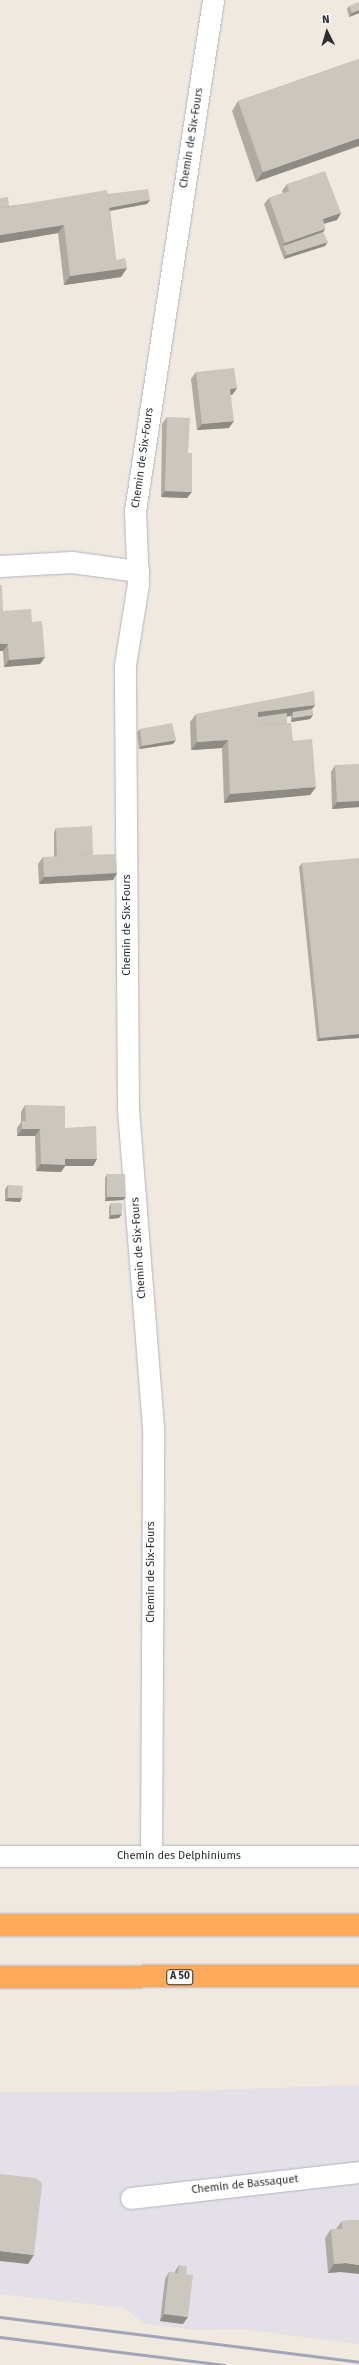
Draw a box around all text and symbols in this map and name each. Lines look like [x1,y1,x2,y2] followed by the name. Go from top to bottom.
[307,12,347,52] north arrow
[322,13,330,26] text: N
[178,87,206,189] street label: Chemin de Six-Fours
[129,407,157,509] street label: Chemin de Six-Fours
[120,874,134,976] street label: Chemin de Six-Fours
[129,1197,149,1299] street label: Chemin de Six-Fours
[144,1521,158,1623] street label: Chemin de Six-Fours
[117,1849,241,1863] street label: Chemin des Delphiniums
[166,1969,194,1985] road number: A 50
[191,2173,299,2197] street label: Chemin de Bassaquet

